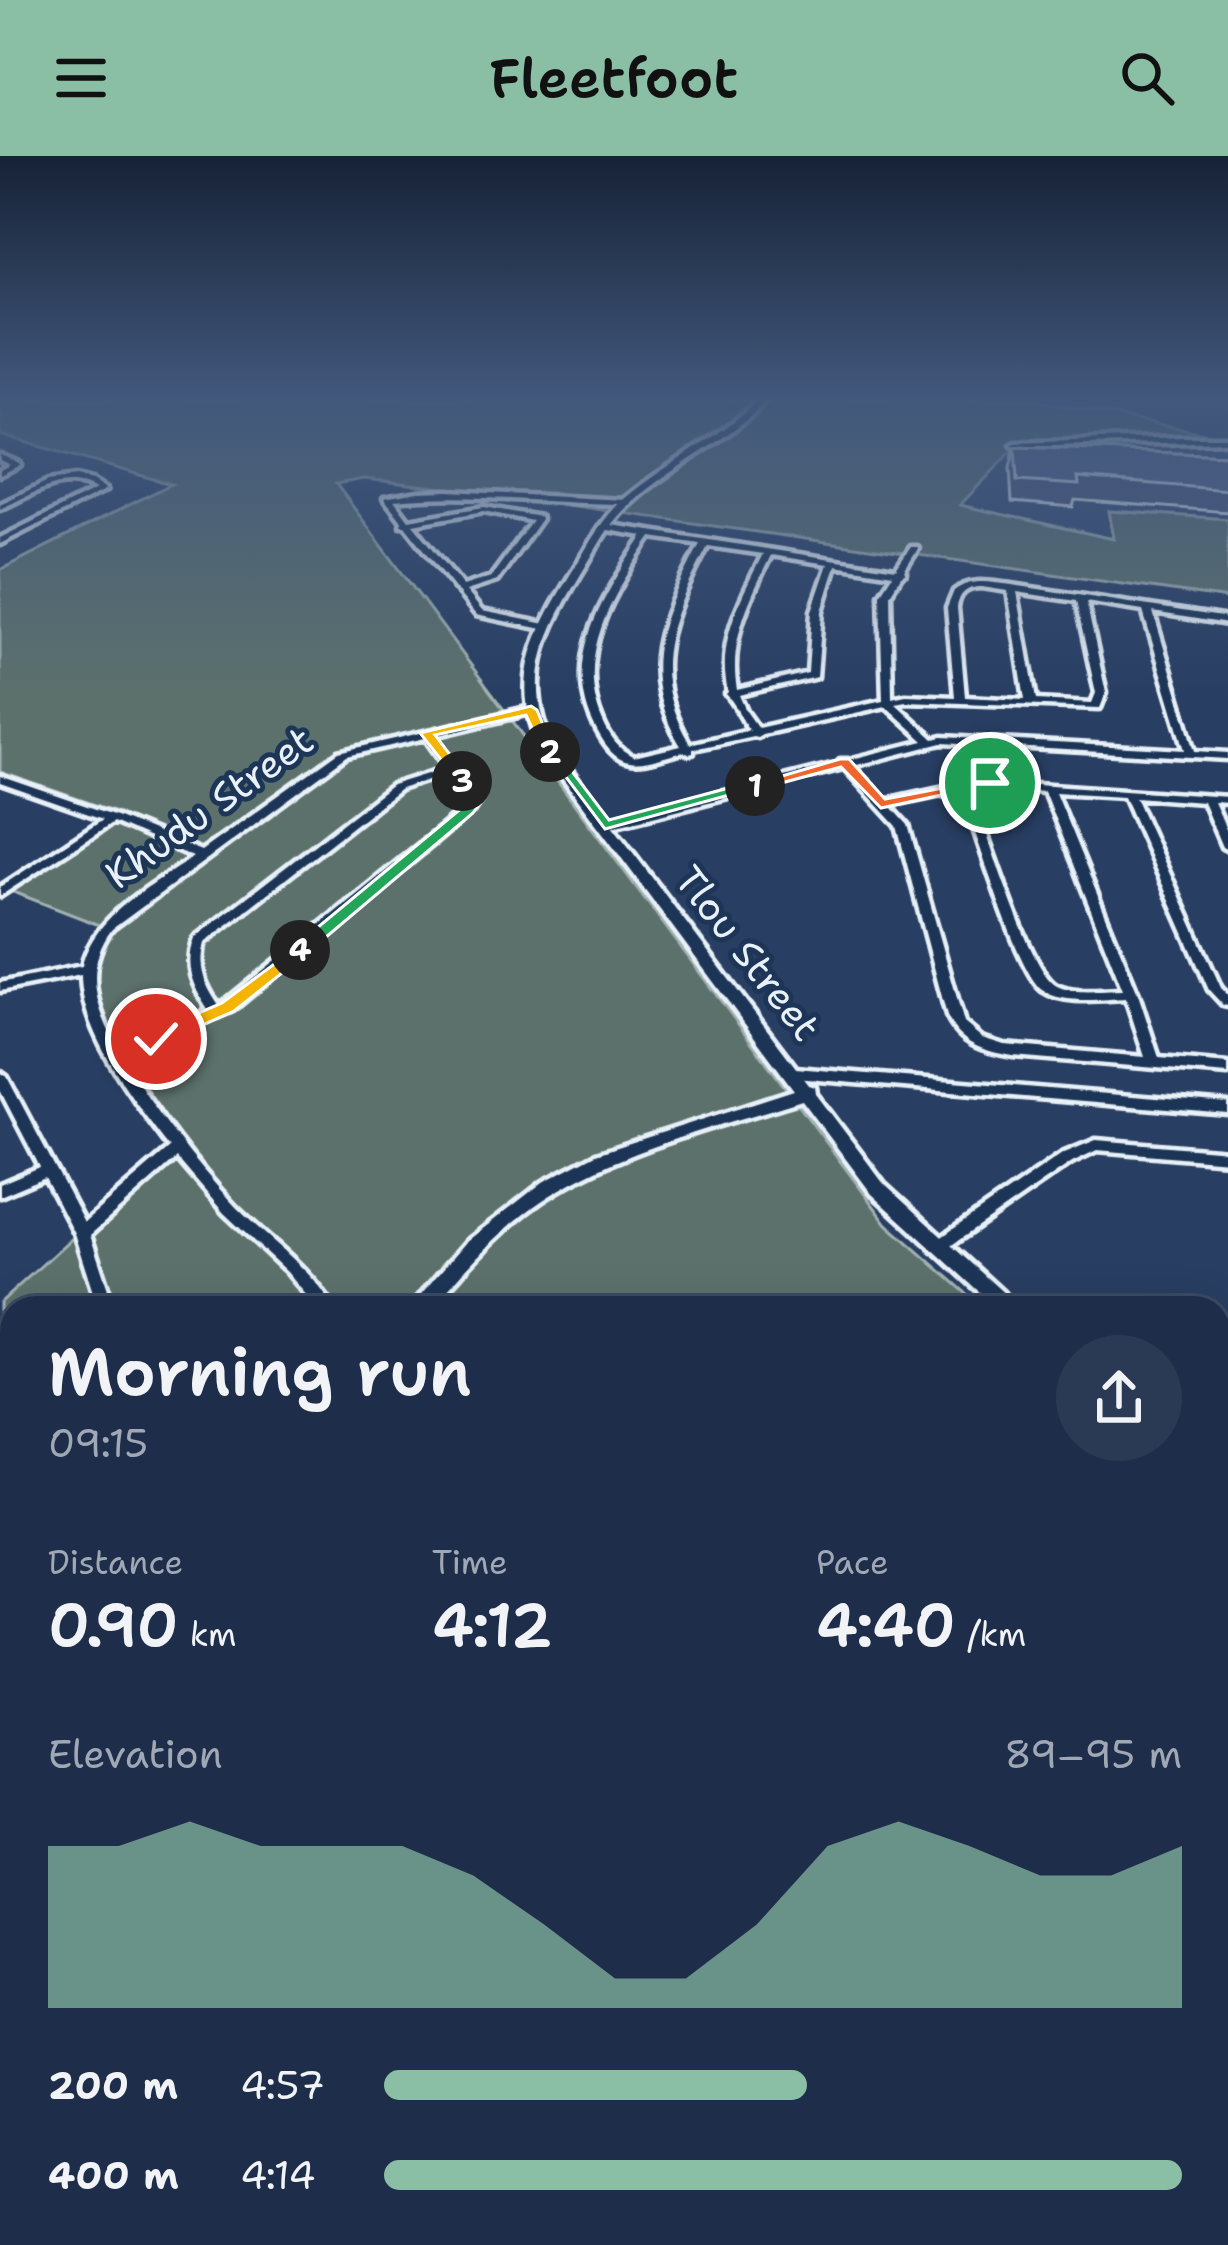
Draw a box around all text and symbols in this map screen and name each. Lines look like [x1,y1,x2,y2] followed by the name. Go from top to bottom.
[490,42,739,114] text: Fleetfoot
[48,45,114,111] icon: menu
[1114,45,1180,111] icon: search
[95,714,323,900] street label: Khudu Street
[520,722,580,782] pin: 2
[538,729,562,774] text: 2
[939,732,1041,834] pin
[957,750,1023,816] icon: arrive
[432,751,492,811] pin: 3
[725,756,785,816] pin: 1
[450,758,474,803] text: 3
[747,763,763,808] text: 1
[663,855,833,1051] street label: Tlou Street
[270,920,330,980] pin: 4
[288,927,312,972] text: 4
[105,988,207,1090] pin
[123,1006,189,1072] icon: check
[48,1328,472,1416] text: Morning run
[1056,1335,1182,1461] button: share
[48,1417,148,1469] text: 09:15
[48,1540,183,1585] text: Distance
[432,1540,508,1585] text: Time
[816,1540,889,1585] text: Pace
[48,1585,178,1665] text: 0.90
[432,1585,553,1665] text: 4:12
[816,1585,956,1665] text: 4:40
[178,1612,236,1657] text: km
[956,1612,1026,1657] text: /km
[48,1728,223,1780] text: Elevation
[1005,1728,1182,1780] text: 89–95 m
[48,2059,178,2111] text: 200 m
[240,2059,325,2111] text: 4:57
[48,2149,179,2201] text: 400 m
[240,2149,316,2201] text: 4:14

